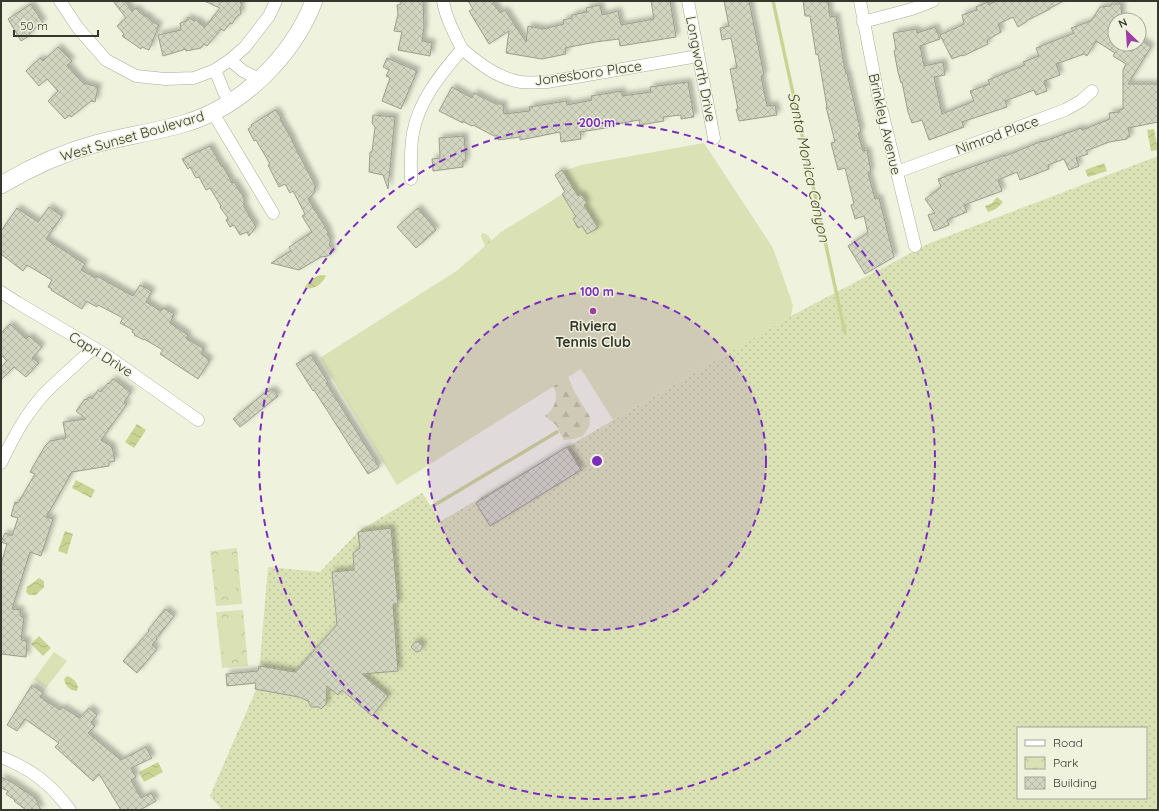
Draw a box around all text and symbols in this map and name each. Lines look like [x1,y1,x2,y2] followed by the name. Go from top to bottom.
[14,12,98,38] scale bar
[1107,12,1147,52] north arrow
[682,15,720,123] street label: Longworth Drive
[1116,15,1129,31] text: N
[20,18,48,33] text: 50 m
[533,57,643,89] street label: Jonesboro Place
[865,72,905,177] street label: Brinkley Avenue
[784,90,834,244] water label: Santa Monica Canyon
[58,107,206,165] street label: West Sunset Boulevard
[953,112,1041,158] street label: Nimrod Place
[579,115,615,130] text: 200 m
[580,284,614,299] text: 100 m
[588,306,598,316] marker: Riviera Tennis Club
[555,317,631,351] place label: Riviera Tennis Club
[66,327,136,381] street label: Capri Drive
[590,454,604,468] centre of rings
[1017,727,1147,799] legend
[1053,735,1083,750] text: Road
[1053,755,1078,770] text: Park
[1053,775,1097,790] text: Building

